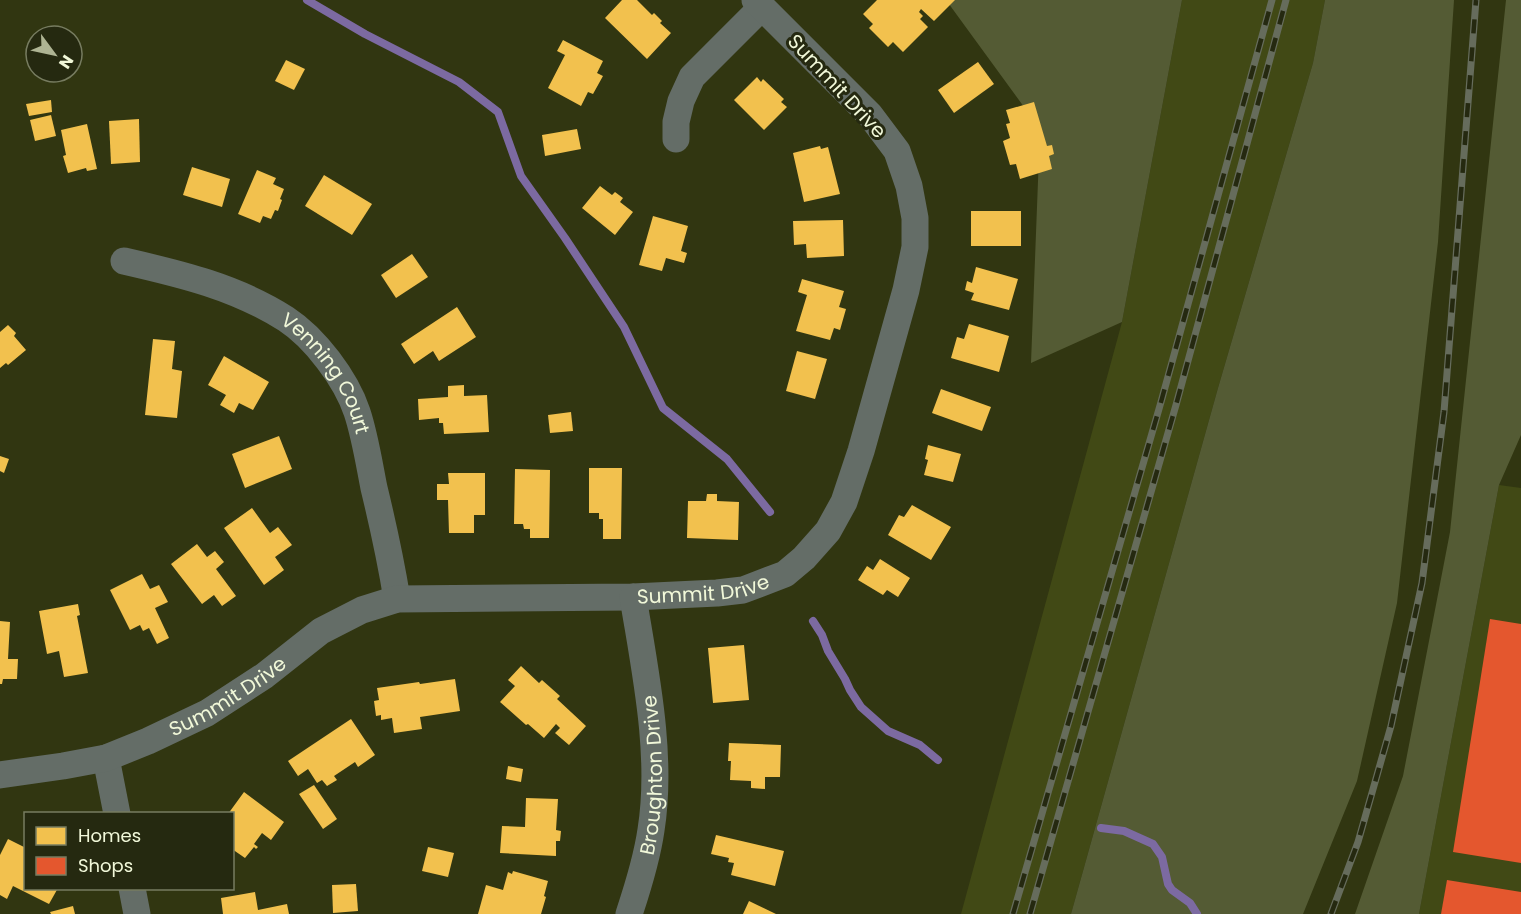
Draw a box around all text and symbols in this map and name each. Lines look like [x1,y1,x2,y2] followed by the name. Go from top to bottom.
[24,24,84,84] north arrow
[781,28,893,144] street label: Summit Drive
[53,51,79,73] text: N
[275,306,377,437] street label: Venning Court
[636,567,773,611] street label: Summit Drive
[164,650,292,743] street label: Summit Drive
[633,694,669,857] street label: Broughton Drive
[24,812,234,890] legend
[78,823,141,848] text: Homes
[78,853,133,878] text: Shops

